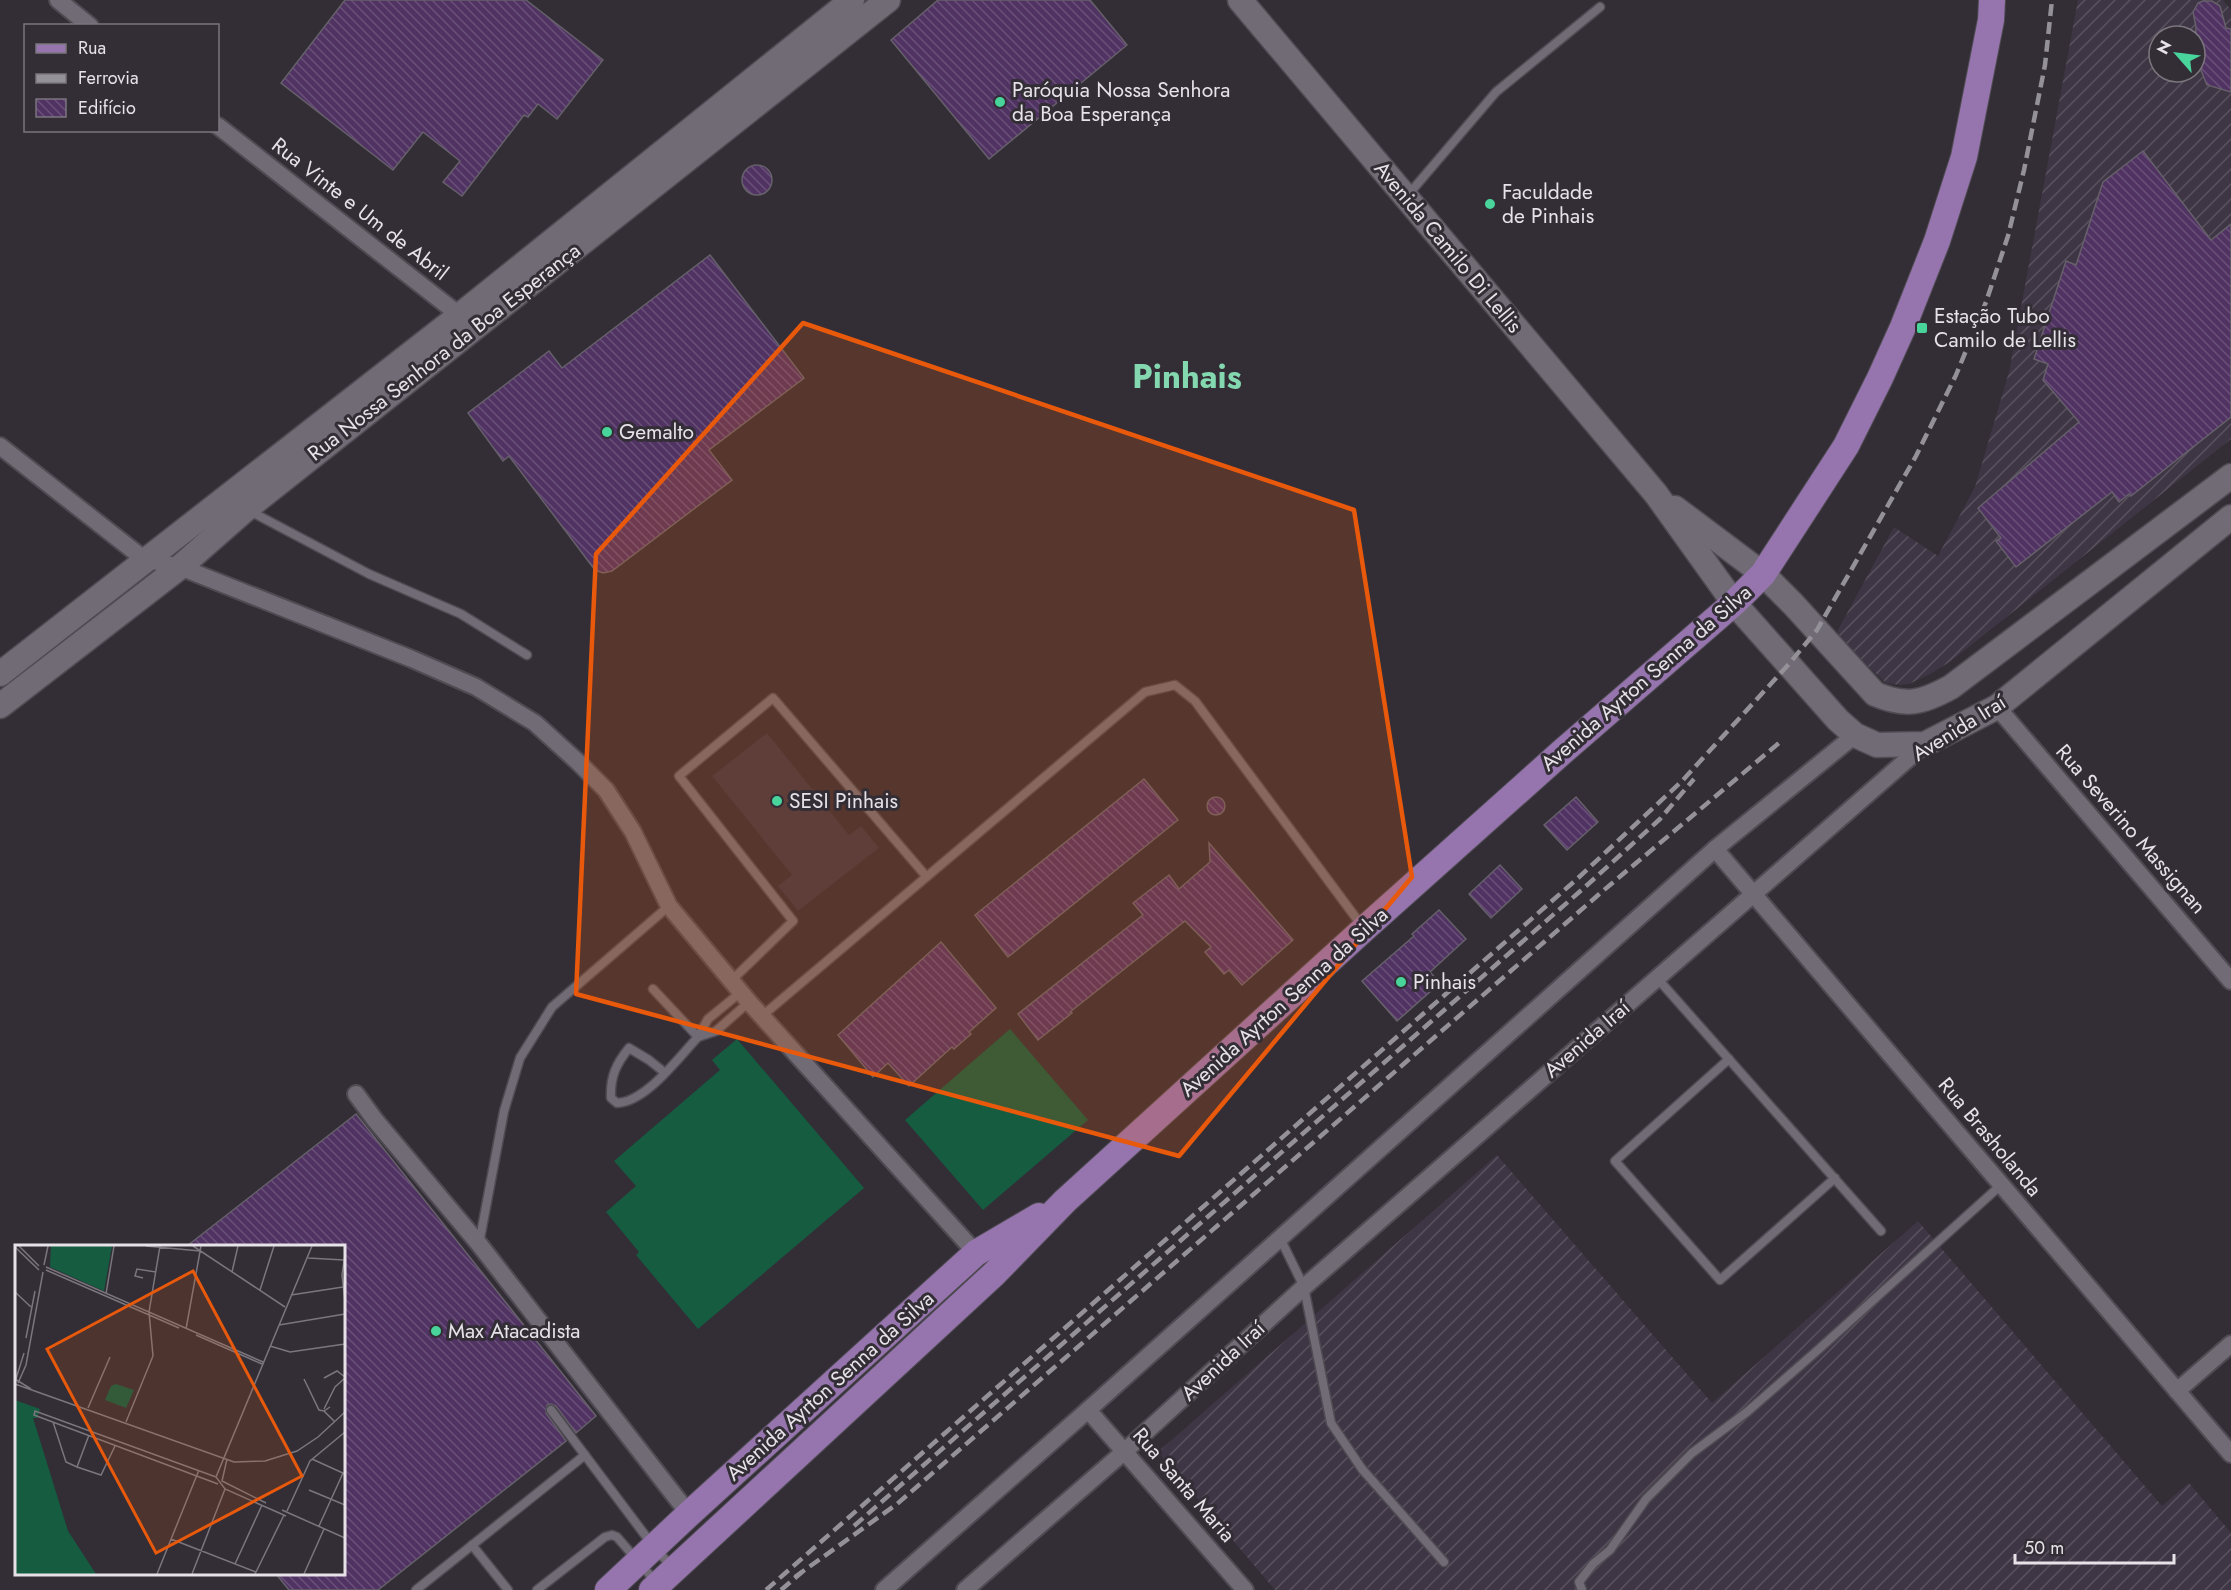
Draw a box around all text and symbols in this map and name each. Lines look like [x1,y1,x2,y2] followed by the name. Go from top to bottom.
[24,24,219,132] legend
[2147,24,2207,84] north arrow
[78,35,106,61] text: Rua
[2151,36,2177,58] text: N
[78,65,139,91] text: Ferrovia
[1012,75,1230,129] place label: Paróquia Nossa Senhora da Boa Esperança
[78,95,136,121] text: Edifício
[993,95,1007,109] marker: Paróquia Nossa Senhora da Boa Esperança
[265,130,455,288] street label: Rua Vinte e Um de Abril
[1367,155,1529,339] street label: Avenida Camilo Di Lellis
[1502,177,1594,231] place label: Faculdade de Pinhais
[1483,197,1497,211] marker: Faculdade de Pinhais
[301,236,587,468] street label: Rua Nossa Senhora da Boa Esperança
[1934,301,2076,355] place label: Estação Tubo Camilo de Lellis
[1915,321,1929,335] marker: Estação Tubo Camilo de Lellis
[1132,353,1242,400] district label: Pinhais
[619,417,694,447] place label: Gemalto
[600,425,614,439] marker: Gemalto
[1534,578,1758,778] street label: Avenida Ayrton Senna da Silva
[1906,687,2013,769] street label: Avenida Iraí
[2049,738,2213,920] street label: Rua Severino Massignan
[789,786,898,816] place label: SESI Pinhais
[770,794,784,808] marker: SESI Pinhais
[1173,900,1395,1104] street label: Avenida Ayrton Senna da Silva
[1413,967,1476,997] place label: Pinhais
[1394,975,1408,989] marker: Pinhais
[1537,992,1638,1085] street label: Avenida Iraí
[1931,1071,2049,1203] street label: Rua Brasholanda
[15,1245,345,1575] inset map
[719,1284,941,1488] street label: Avenida Ayrton Senna da Silva
[1174,1313,1273,1408] street label: Avenida Iraí
[448,1316,580,1346] place label: Max Atacadista
[429,1324,443,1338] marker: Max Atacadista
[1126,1421,1242,1549] street label: Rua Santa Maria
[2015,1527,2174,1565] scale bar
[2024,1535,2064,1561] text: 50 m

